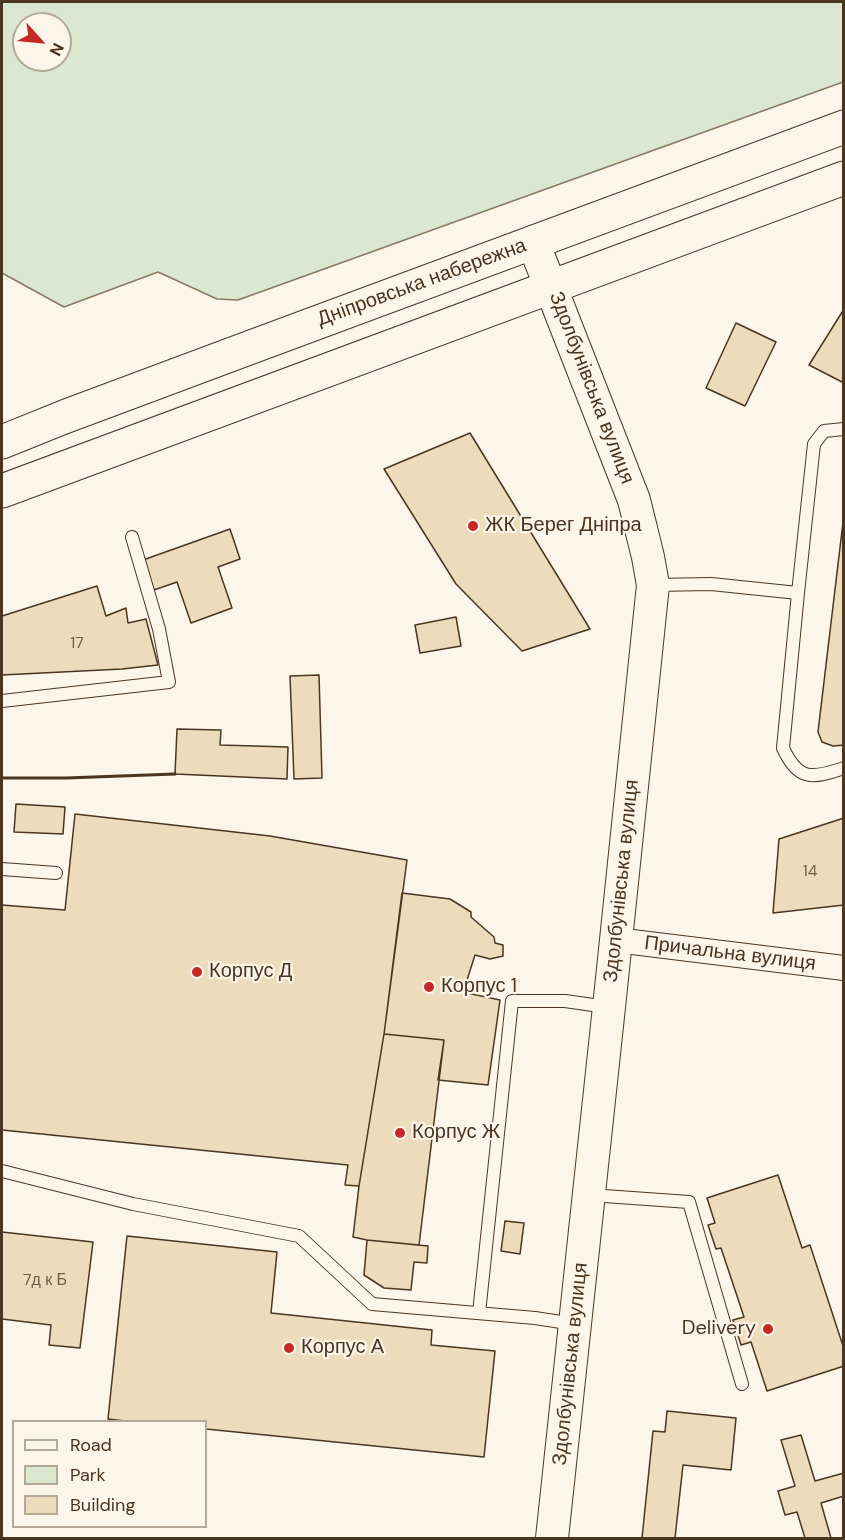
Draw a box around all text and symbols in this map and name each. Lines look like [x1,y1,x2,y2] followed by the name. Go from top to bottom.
[12,12,72,72] north arrow
[45,40,69,59] text: N
[314,234,530,332] street label: Дніпровська набережна
[543,289,639,487] street label: Здолбунівська вулиця
[485,514,642,538] place label: ЖК Берег Дніпра
[466,519,480,533] marker: ЖК Берег Дніпра
[70,634,84,654] house number: 17
[599,778,645,984] street label: Здолбунівська вулиця
[803,862,817,882] house number: 14
[643,932,817,976] street label: Причальна вулиця
[209,960,292,984] place label: Корпус Д
[190,965,204,979] marker: Корпус Д
[441,975,517,999] place label: Корпус 1
[422,980,436,994] marker: Корпус 1
[412,1121,500,1145] place label: Корпус Ж
[393,1126,407,1140] marker: Корпус Ж
[548,1261,594,1467] street label: Здолбунівська вулиця
[23,1271,67,1291] house number: 7д к Б
[682,1317,756,1341] place label: Delivery
[761,1322,775,1336] marker: Delivery
[301,1336,384,1360] place label: Корпус А
[282,1341,296,1355] marker: Корпус А
[12,1420,207,1528] legend
[70,1433,112,1457] text: Road
[70,1463,106,1487] text: Park
[70,1493,135,1517] text: Building

